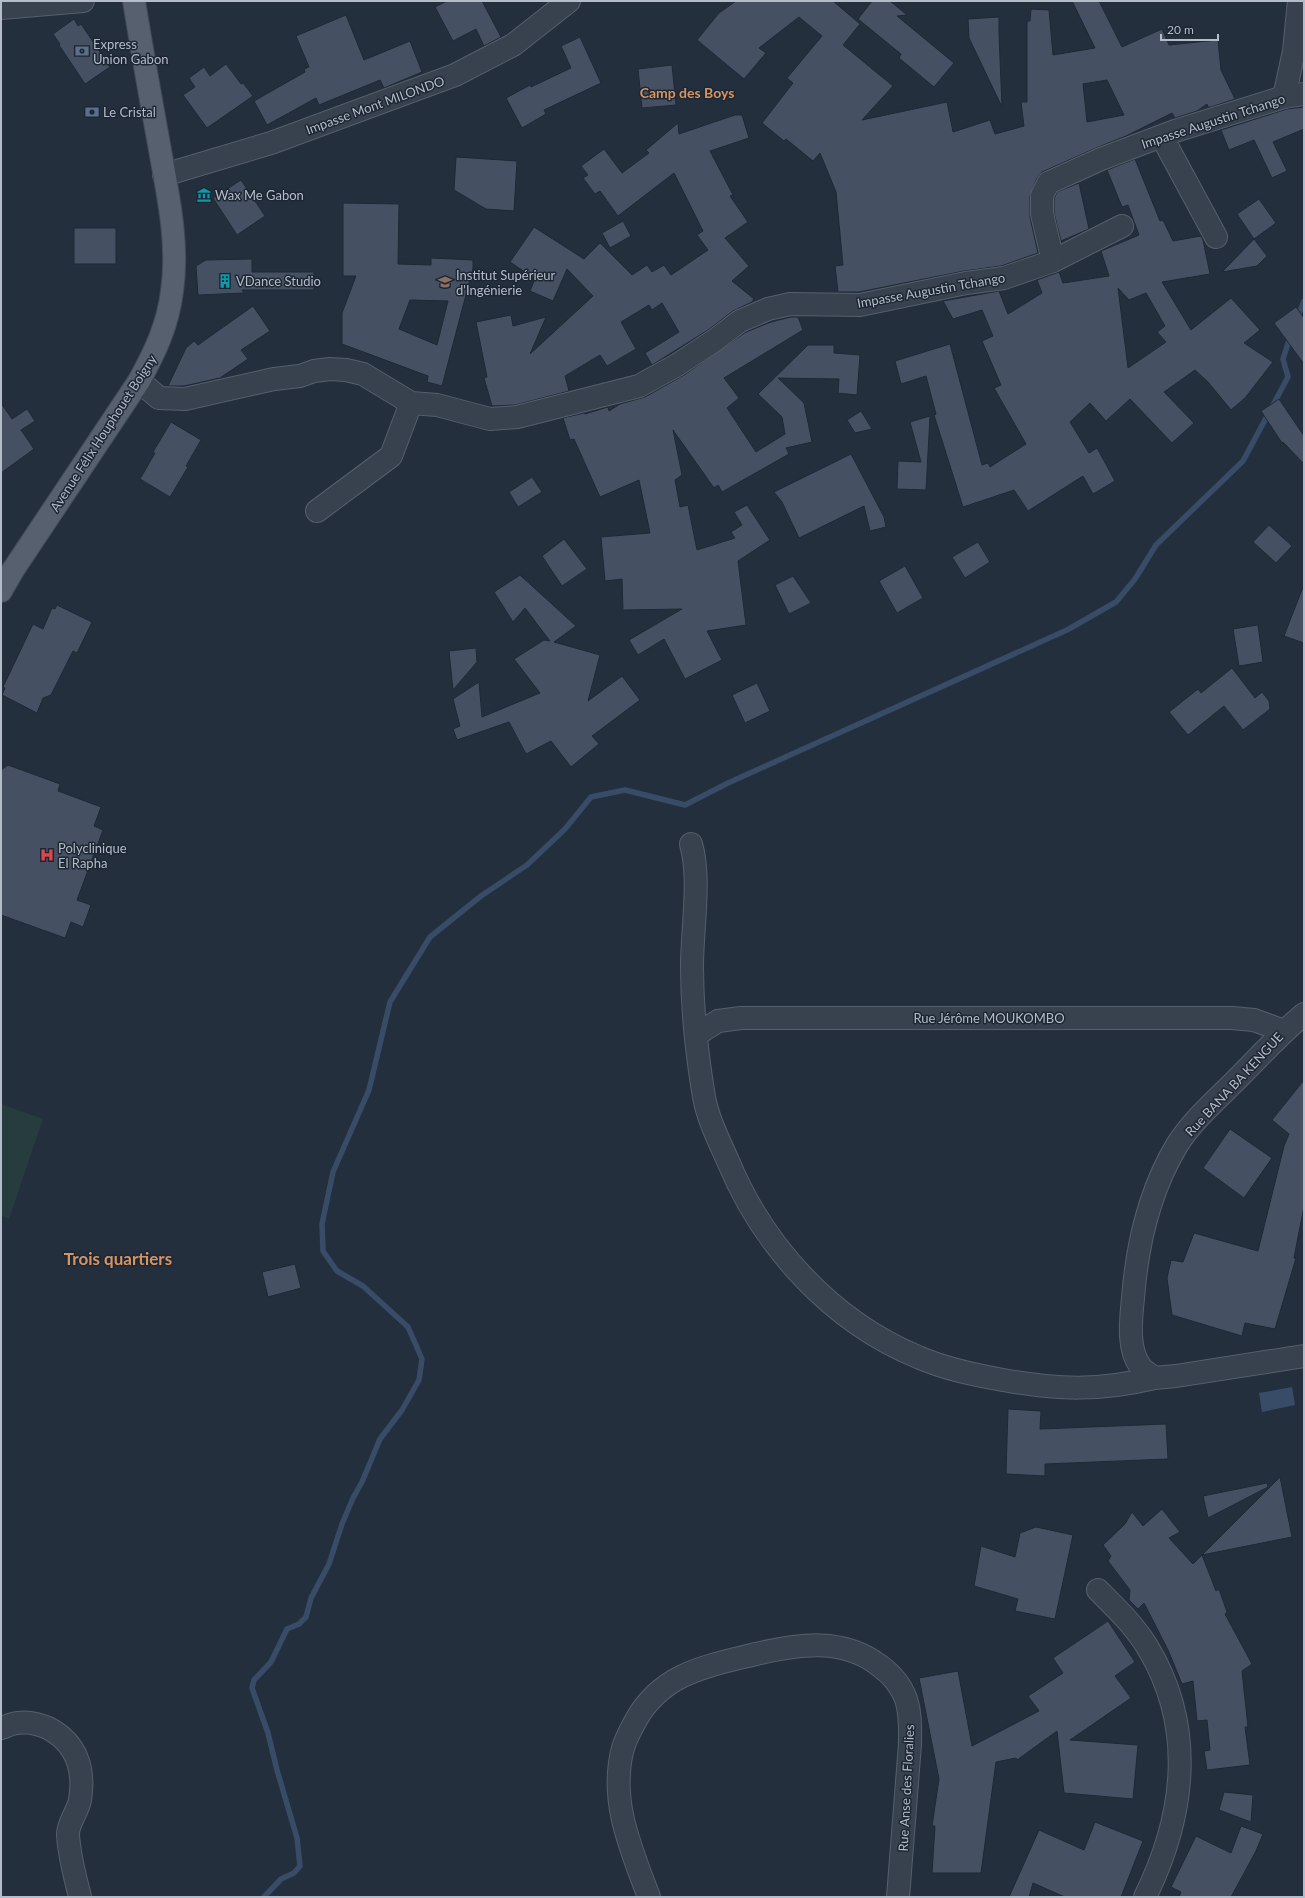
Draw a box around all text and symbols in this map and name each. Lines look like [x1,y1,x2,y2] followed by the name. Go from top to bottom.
[1161,16,1218,42] scale bar
[1167,22,1194,37] text: 20 m
[93,36,169,67] place label: Express Union Gabon
[74,43,90,59] bank icon: Express Union Gabon
[303,72,447,138] street label: Impasse Mont MILONDO
[640,84,734,101] district label: Camp des Boys
[1139,90,1287,152] street label: Impasse Augustin Tchango
[84,104,100,120] bank icon: Le Cristal
[103,104,156,120] place label: Le Cristal
[196,187,212,203] museum icon: Wax Me Gabon
[215,187,304,203] place label: Wax Me Gabon
[456,267,556,298] place label: Institut Supérieur d'Ingénierie
[856,269,1006,311] street label: Impasse Augustin Tchango
[217,273,233,289] building icon: VDance Studio
[236,273,321,289] place label: VDance Studio
[437,274,453,290] school or university icon: Institut Supérieur d'Ingénierie
[46,351,160,514] street label: Avenue Félix Houphouet Boigny
[58,840,127,871] place label: Polyclinique El Rapha
[39,847,55,863] hospital icon: Polyclinique El Rapha
[913,1010,1065,1026] street label: Rue Jérôme MOUKOMBO
[1182,1029,1286,1139] street label: Rue BANA BA KENGUE
[64,1248,172,1269] district label: Trois quartiers
[895,1724,917,1852] street label: Rue Anse des Floralies

